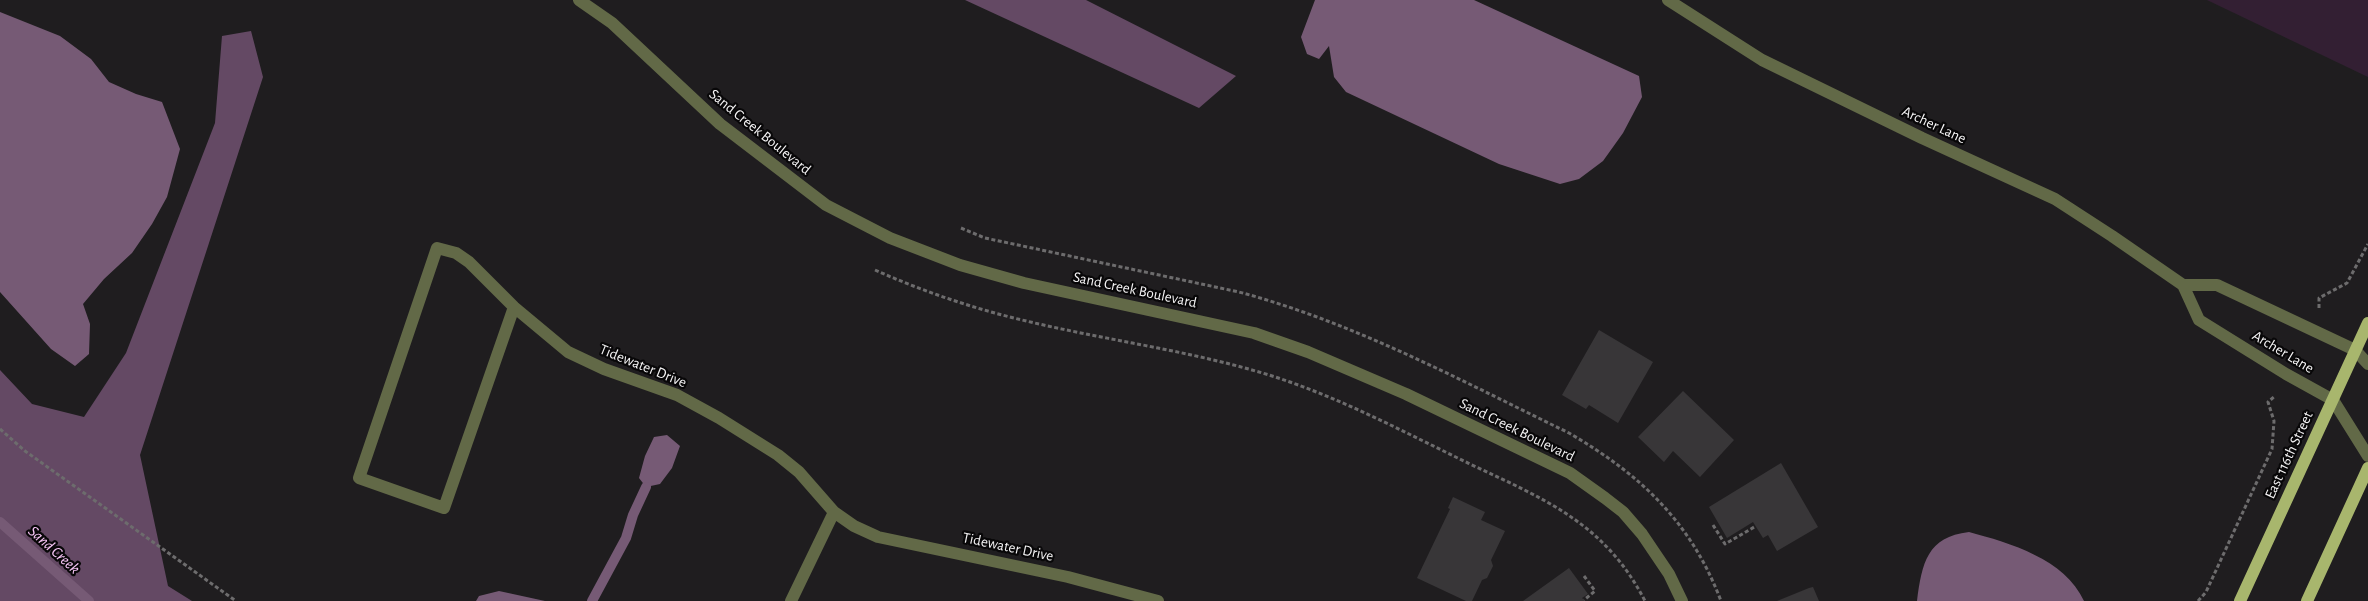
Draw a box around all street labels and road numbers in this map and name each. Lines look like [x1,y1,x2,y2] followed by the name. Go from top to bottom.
[705,85,815,179] street label: Sand Creek Boulevard
[1899,102,1969,148] street label: Archer Lane
[1071,268,1199,312] street label: Sand Creek Boulevard
[2249,327,2317,377] street label: Archer Lane
[597,340,689,392] street label: Tidewater Drive
[1456,394,1578,466] street label: Sand Creek Boulevard
[2261,408,2317,502] street label: East 116th Street
[961,529,1055,565] street label: Tidewater Drive

